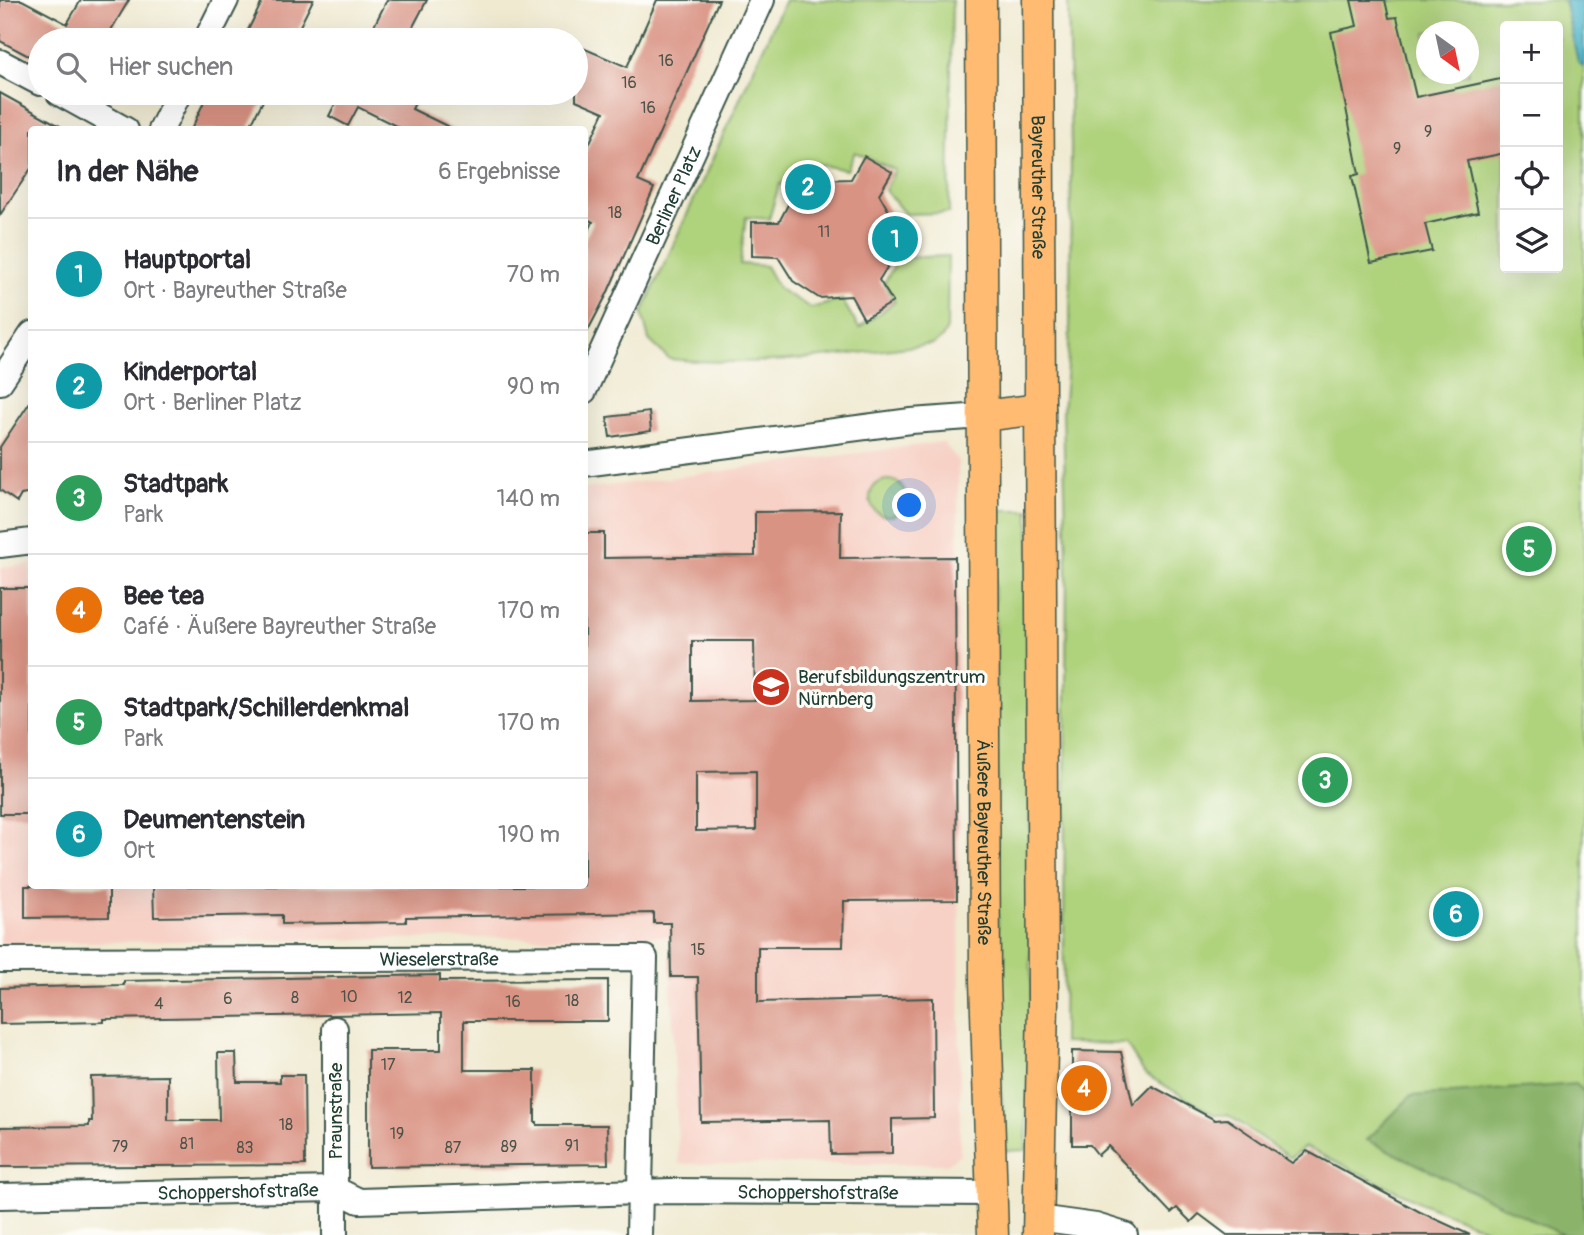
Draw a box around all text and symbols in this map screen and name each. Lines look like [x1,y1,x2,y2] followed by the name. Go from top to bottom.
[1416,21,1479,84] north arrow
[1500,21,1563,273] map controls
[1500,21,1563,84] button: +
[28,28,588,105] search box
[52,48,90,86] icon: search
[108,51,233,83] text: Hier suchen
[658,51,674,71] house number: 16
[621,73,637,93] house number: 16
[1500,84,1563,147] button: −
[640,98,656,118] house number: 16
[1026,115,1050,260] street label: Bayreuther Straße
[1424,122,1432,142] house number: 9
[1393,139,1401,159] house number: 9
[641,142,707,249] street label: Berliner Platz
[1500,147,1563,210] button: locate
[56,153,198,190] text: In der Nähe
[438,157,560,186] text: 6 Ergebnisse
[785,161,831,213] pin: 2
[608,203,622,223] house number: 18
[1500,210,1563,273] button: layers
[872,213,918,265] pin: 1
[818,222,830,242] house number: 11
[123,244,251,276] text: Hauptportal
[75,260,84,289] text: 1
[507,260,560,289] text: 70 m
[123,276,347,305] text: Ort · Bayreuther Straße
[123,356,257,388] text: Kinderportal
[73,372,85,401] text: 2
[507,372,560,401] text: 90 m
[123,388,301,417] text: Ort · Berliner Platz
[123,468,228,500] text: Stadtpark
[73,484,85,513] text: 3
[497,484,560,513] text: 140 m
[892,488,926,522] your location
[123,500,163,529] text: Park
[1506,523,1552,575] pin: 5
[123,580,204,612] text: Bee tea
[72,596,86,625] text: 4
[498,596,560,625] text: 170 m
[123,612,436,641] text: Café · Äußere Bayreuther Straße
[798,665,985,711] place label: Berufsbildungszentrum Nürnberg
[750,666,792,708] school or university icon: Berufsbildungszentrum Nürnberg
[123,692,409,724] text: Stadtpark/Schillerdenkmal
[73,708,85,737] text: 5
[498,708,560,737] text: 170 m
[123,724,163,753] text: Park
[971,739,996,946] street label: Äußere Bayreuther Straße
[1302,754,1348,806] pin: 3
[123,804,305,836] text: Deumentenstein
[72,820,86,849] text: 6
[498,820,560,849] text: 190 m
[123,836,155,865] text: Ort
[1433,888,1479,940] pin: 6
[691,940,705,960] house number: 15
[379,947,499,972] street label: Wieselerstraße
[340,987,358,1007] house number: 10
[291,988,299,1008] house number: 8
[397,988,413,1008] house number: 12
[223,989,233,1009] house number: 6
[565,991,579,1011] house number: 18
[505,992,521,1012] house number: 16
[154,994,164,1014] house number: 4
[381,1055,396,1075] house number: 17
[324,1062,348,1159] street label: Praunstraße
[1061,1062,1107,1114] pin: 4
[279,1115,293,1135] house number: 18
[390,1124,404,1144] house number: 19
[180,1134,194,1154] house number: 81
[565,1136,579,1156] house number: 91
[112,1137,128,1157] house number: 79
[501,1137,517,1157] house number: 89
[237,1138,254,1158] house number: 83
[445,1138,462,1158] house number: 87
[157,1178,319,1206] street label: Schoppershofstraße
[737,1180,899,1205] street label: Schoppershofstraße

